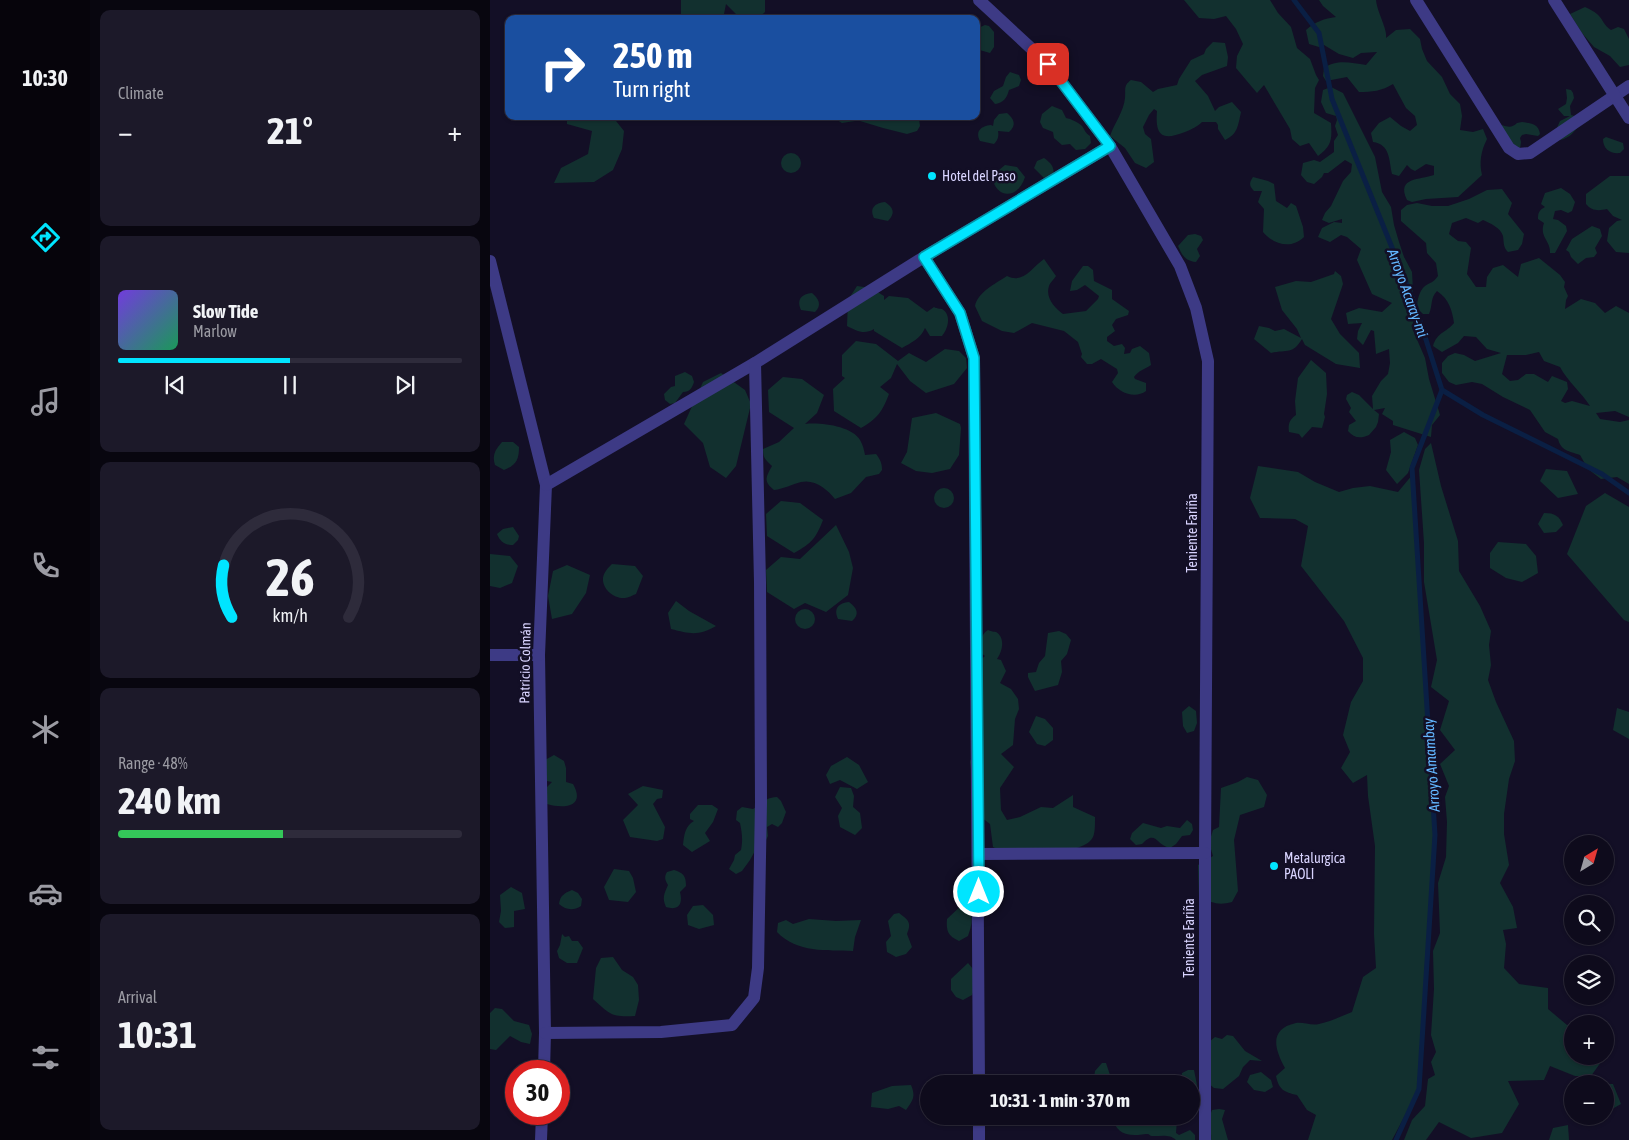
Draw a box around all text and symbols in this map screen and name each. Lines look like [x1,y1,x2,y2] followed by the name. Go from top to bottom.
[530,35,595,100] icon: right
[613,35,692,75] text: 250 m
[1027,43,1069,85] pin
[1034,50,1062,78] icon: arrive
[22,65,68,91] text: 10:30
[613,76,690,102] text: Turn right
[118,84,164,102] text: Climate
[267,109,313,152] text: 21°
[118,115,133,147] text: −
[447,115,462,147] text: +
[942,168,1016,184] place label: Hotel del Paso
[926,170,938,182] marker: Hotel del Paso
[28,220,63,255] icon: directions
[1384,246,1432,340] water label: Arroyo Acaray-mi
[193,300,258,322] text: Slow Tide
[193,322,237,340] text: Marlow
[161,371,189,399] icon: previous
[276,371,304,399] icon: pause
[391,371,419,399] icon: next
[28,384,63,419] icon: music
[1184,493,1200,573] street label: Teniente Fariña
[266,547,314,607] text: 26
[28,548,63,583] icon: phone
[272,605,308,626] text: km/h
[516,622,534,704] street label: Patricio Colmán
[28,712,63,747] icon: climate
[1419,717,1443,813] water label: Arroyo Amambay
[118,754,188,772] text: Range · 48%
[118,779,221,822] text: 240 km
[1564,835,1614,885] north arrow
[1564,835,1614,1125] map controls
[1284,850,1345,882] place label: Metalurgica PAOLI
[1268,860,1280,872] marker: Metalurgica PAOLI
[952,865,1004,917] position arrow
[28,876,63,911] icon: car
[1564,895,1614,945] button: search
[1181,898,1197,978] street label: Teniente Fariña
[1564,955,1614,1005] button: layers
[118,988,157,1006] text: Arrival
[118,1013,197,1056] text: 10:31
[1564,1015,1614,1065] button: +
[28,1040,63,1075] icon: filters
[505,1060,570,1125] speed limit sign: 30
[1564,1075,1614,1125] button: −
[990,1089,1130,1111] text: 10:31 · 1 min · 370 m

